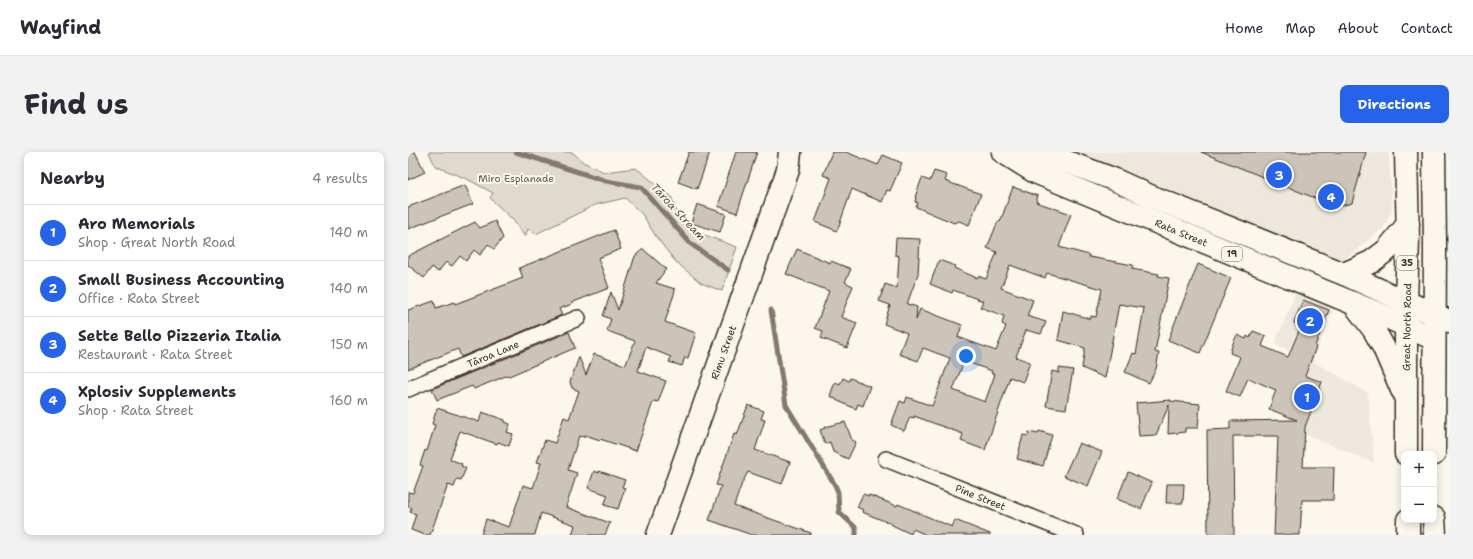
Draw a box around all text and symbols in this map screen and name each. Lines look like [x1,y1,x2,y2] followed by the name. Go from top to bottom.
[20,15,101,40] text: Wayfind
[1225,19,1264,37] text: Home
[1286,19,1316,37] text: Map
[1338,19,1379,37] text: About
[1401,19,1453,37] text: Contact
[24,85,129,123] text: Find us
[1340,85,1449,123] button: Directions
[1266,160,1292,190] pin: 3
[40,167,105,189] text: Nearby
[312,170,368,187] text: 4 results
[478,172,554,185] park label: Miro Esplanade
[647,180,709,244] water label: Tāroa Stream
[1318,182,1344,212] pin: 4
[78,214,195,234] text: Aro Memorials
[1153,216,1210,249] street label: Rata Street
[50,224,56,241] text: 1
[329,224,368,241] text: 140 m
[78,234,235,251] text: Shop · Great North Road
[1222,247,1242,261] road number: 19
[1397,256,1417,270] road number: 35
[78,270,284,290] text: Small Business Accounting
[48,280,58,297] text: 2
[329,280,368,297] text: 140 m
[1400,282,1414,371] street label: Great North Road
[78,290,200,307] text: Office · Rata Street
[1297,306,1323,336] pin: 2
[707,323,739,381] street label: Rimu Street
[78,326,281,346] text: Sette Bello Pizzeria Italia
[48,336,58,353] text: 3
[330,336,368,353] text: 150 m
[465,337,521,370] street label: Tāroa Lane
[78,346,233,363] text: Restaurant · Rata Street
[956,346,976,366] your location
[78,382,236,402] text: Xplosiv Supplements
[1294,382,1320,412] pin: 1
[48,392,58,409] text: 4
[330,392,368,409] text: 160 m
[78,402,194,419] text: Shop · Rata Street
[1401,451,1437,523] map controls
[1401,451,1437,487] button: +
[954,481,1008,513] street label: Pine Street
[1401,487,1437,523] button: −

